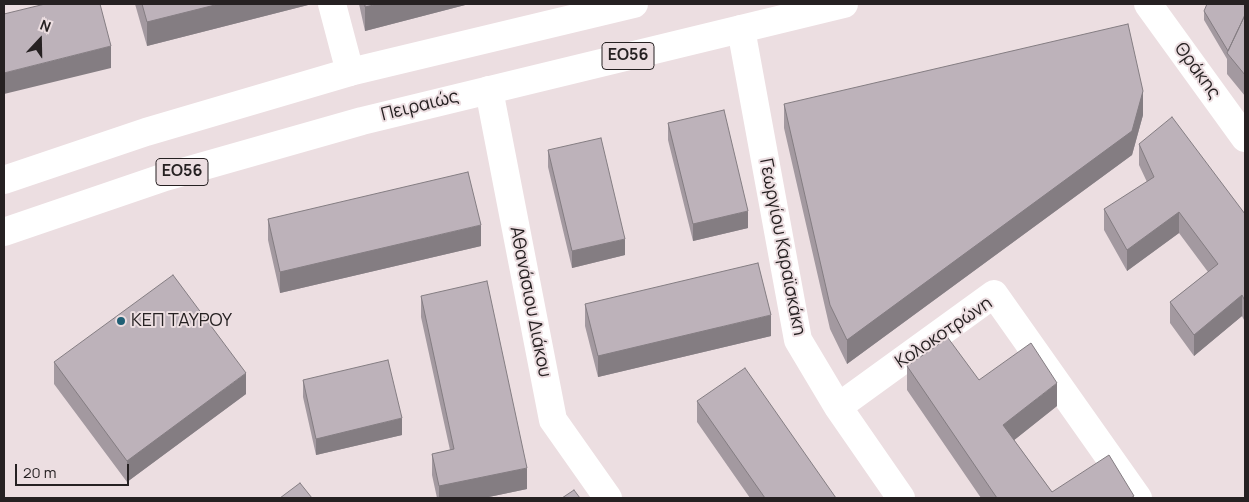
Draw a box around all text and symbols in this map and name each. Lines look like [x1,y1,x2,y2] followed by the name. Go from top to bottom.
[15,15,65,65] north arrow
[37,15,54,36] text: N
[1169,39,1225,103] street label: Θράκης
[602,42,654,70] road number: ΕΟ56
[379,86,461,126] street label: Πειραιώς
[754,157,810,337] street label: Γεωργίου Καραϊσκάκη
[156,158,208,186] road number: ΕΟ56
[505,225,555,379] street label: Αθανάσιου Διάκου
[891,293,997,373] street label: Κολοκοτρώνη
[131,310,232,332] place label: ΚΕΠ ΤΑΥΡΟΥ
[115,315,127,327] marker: ΚΕΠ ΤΑΥΡΟΥ
[18,454,131,486] scale bar
[23,462,56,483] text: 20 m

